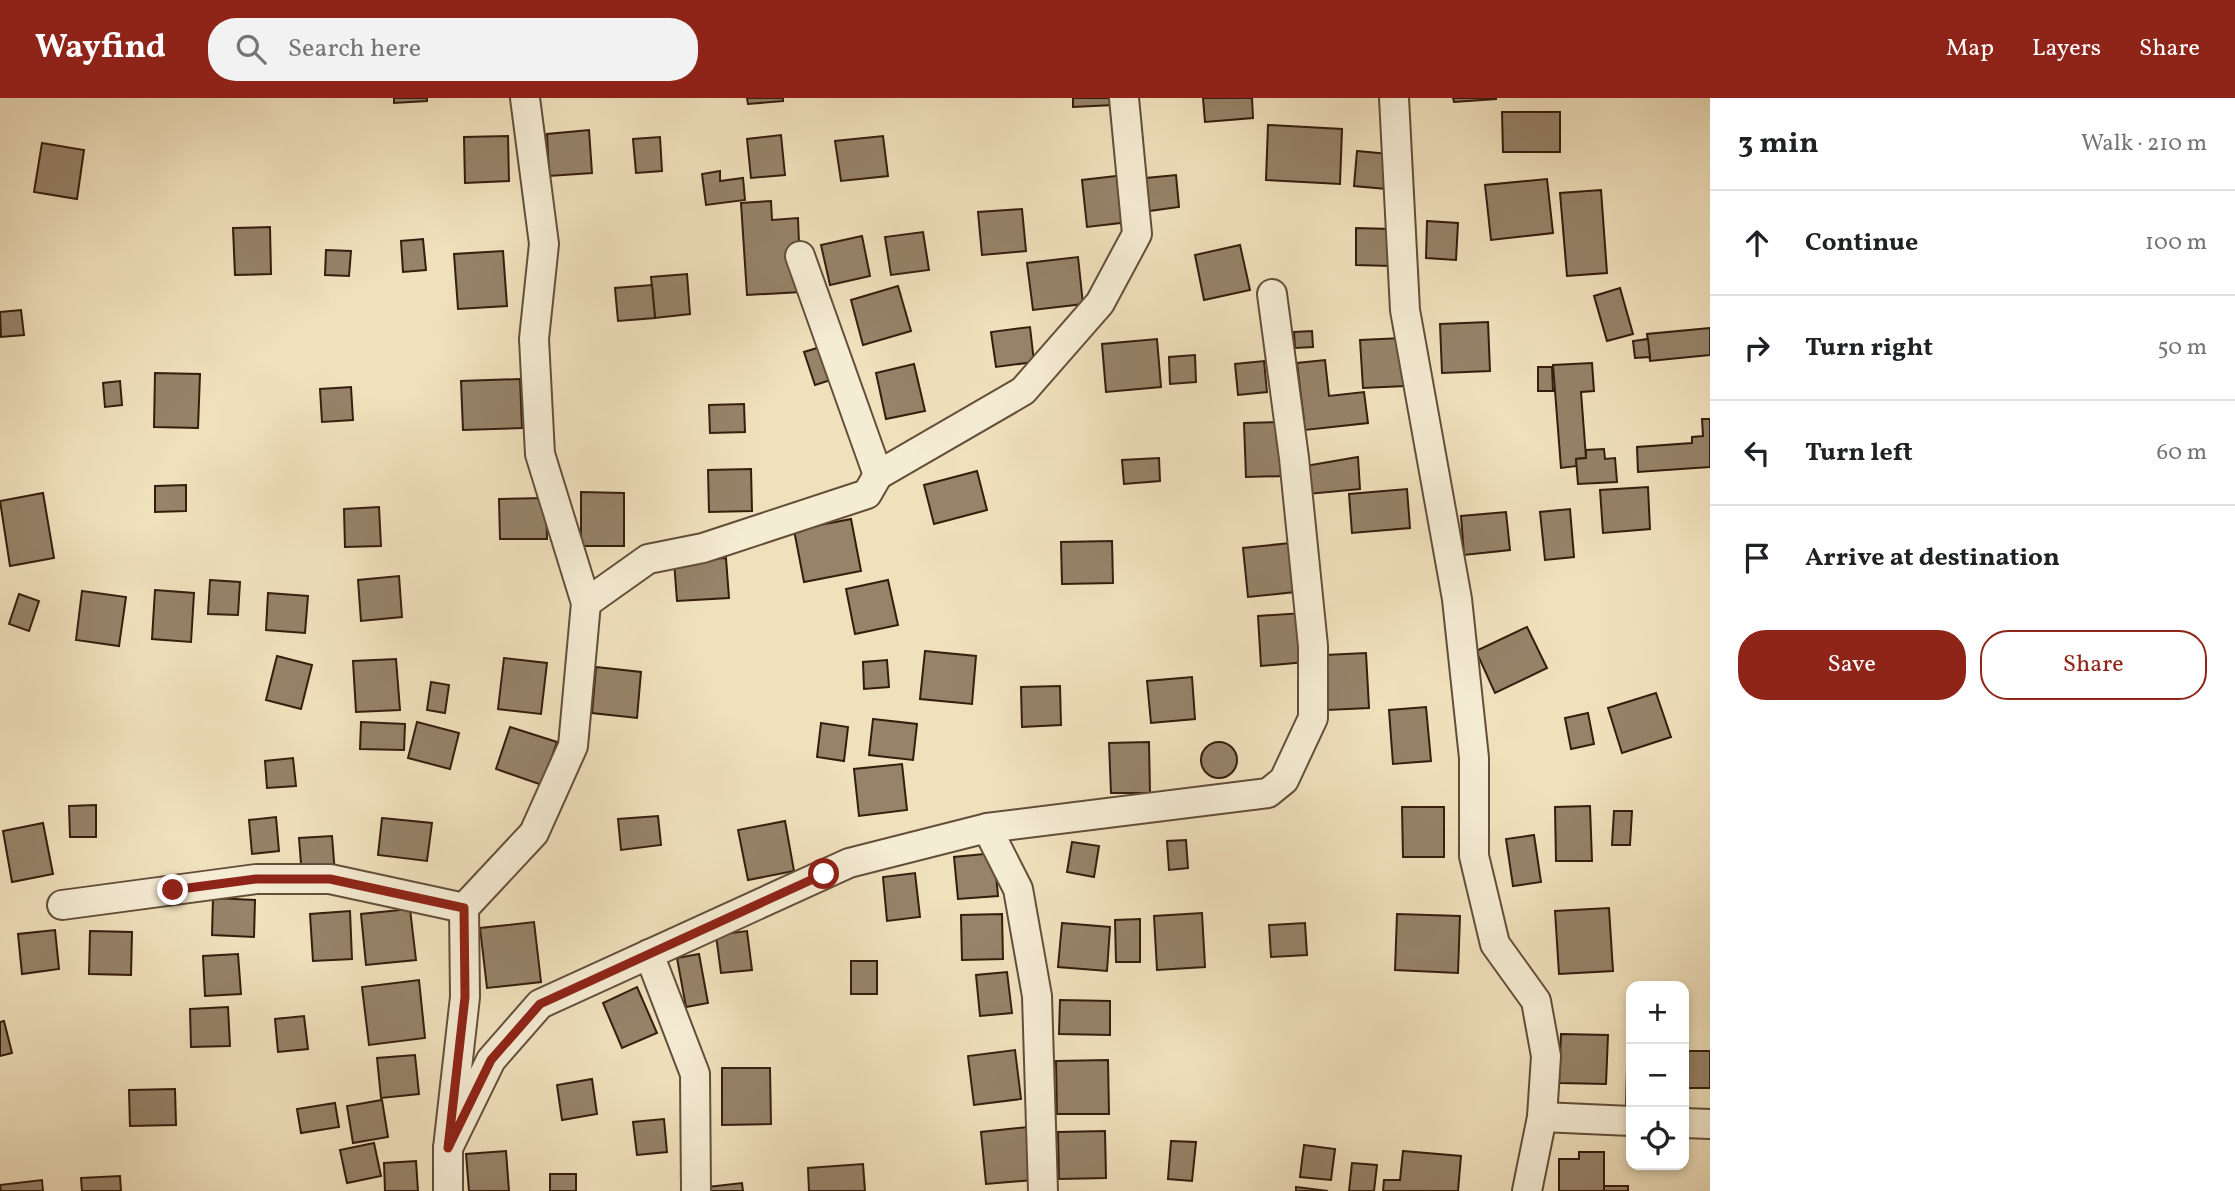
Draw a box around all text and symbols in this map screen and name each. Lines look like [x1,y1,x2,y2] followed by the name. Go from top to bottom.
[208,18,698,81] search box
[35,26,166,72] text: Wayfind
[232,30,270,68] icon: search
[288,31,421,67] text: Search here
[1946,32,1994,66] text: Map
[2032,32,2101,66] text: Layers
[2139,32,2200,66] text: Share
[1738,123,1819,165] text: 3 min
[2081,128,2207,160] text: Walk · 210 m
[1738,224,1776,262] icon: ahead
[1805,225,1918,261] text: Continue
[2145,227,2207,259] text: 100 m
[1738,329,1776,367] icon: right
[1805,330,1933,366] text: Turn right
[2158,332,2207,364] text: 50 m
[1738,434,1776,472] icon: left
[1805,435,1913,471] text: Turn left
[2157,437,2207,469] text: 60 m
[1738,539,1776,577] icon: arrive
[1805,540,2060,576] text: Arrive at destination
[1738,630,1966,700] button: Save
[1980,630,2207,700] button: Share
[808,858,839,889] route start
[157,874,188,905] route end
[1626,981,1689,1170] map controls
[1626,981,1689,1044] button: +
[1626,1044,1689,1107] button: −
[1626,1107,1689,1170] button: locate

